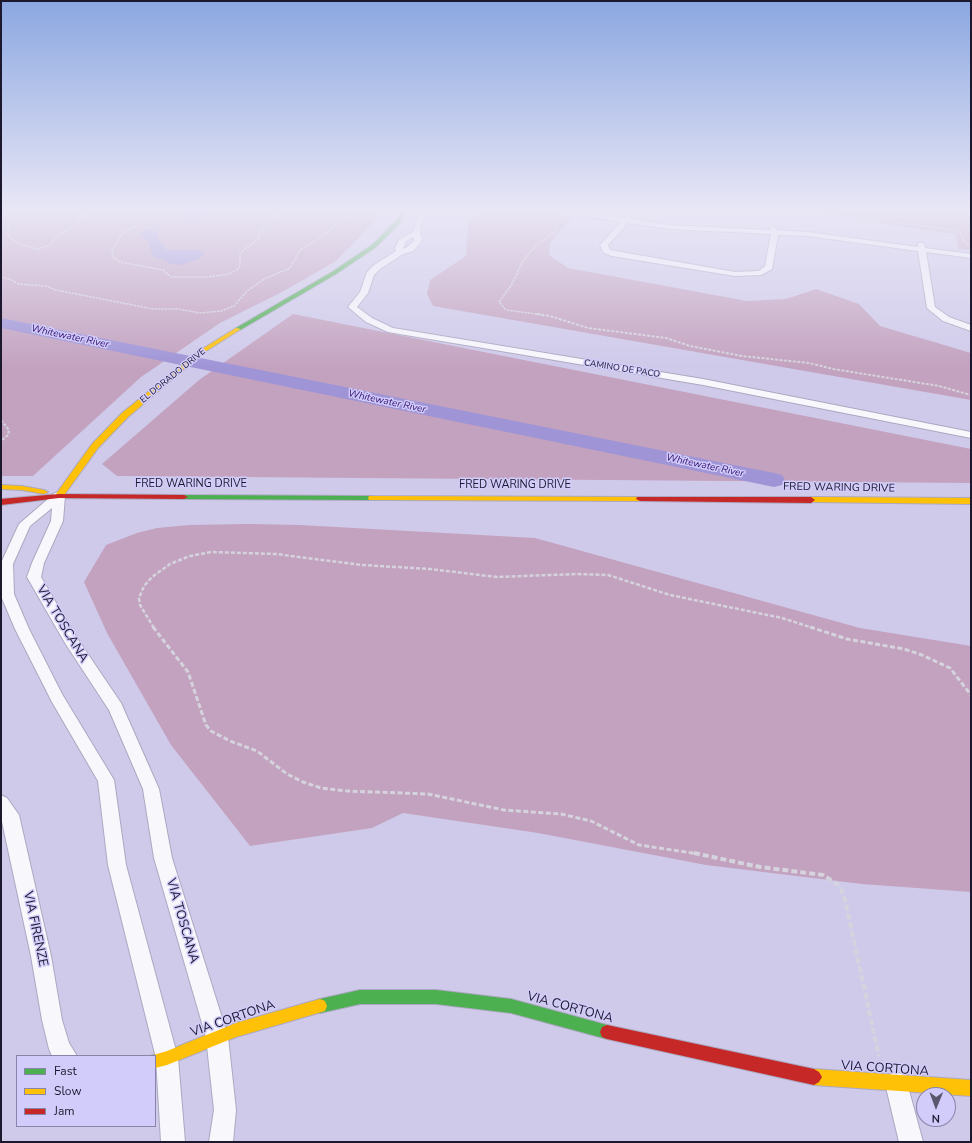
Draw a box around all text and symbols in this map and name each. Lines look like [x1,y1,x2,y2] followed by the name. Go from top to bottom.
[30,323,110,351] water label: Whitewater River
[138,346,208,406] street label: EL DORADO DRIVE
[583,358,661,380] street label: CAMINO DE PACO
[347,388,427,416] water label: Whitewater River
[665,452,745,480] water label: Whitewater River
[135,477,247,491] street label: FRED WARING DRIVE
[459,478,571,492] street label: FRED WARING DRIVE
[783,480,895,496] street label: FRED WARING DRIVE
[33,583,91,665] street label: VIA TOSCANA
[162,877,202,965] street label: VIA TOSCANA
[19,890,51,968] street label: VIA FIRENZE
[525,989,615,1027] street label: VIA CORTONA
[189,997,277,1041] street label: VIA CORTONA
[16,1055,156,1127] legend
[840,1058,930,1080] street label: VIA CORTONA
[54,1063,77,1079] text: Fast
[54,1083,82,1099] text: Slow
[916,1087,956,1127] north arrow
[54,1103,75,1119] text: Jam
[932,1111,940,1126] text: N

